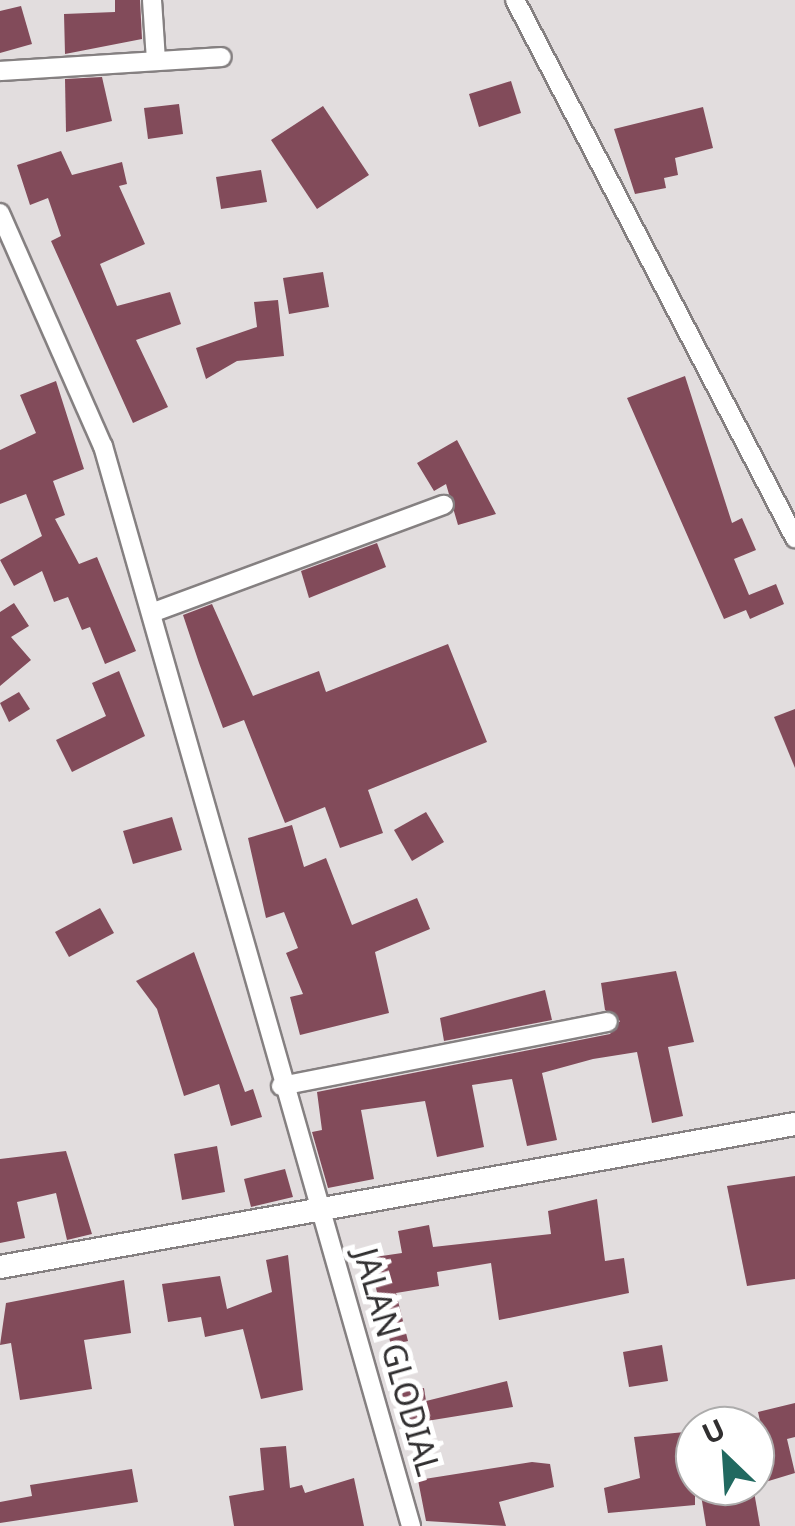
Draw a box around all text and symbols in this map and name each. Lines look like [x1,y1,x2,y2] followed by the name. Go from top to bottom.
[346,1244,448,1480] street label: JALAN GLODIAL
[675,1406,775,1506] north arrow
[696,1409,731,1452] text: U

